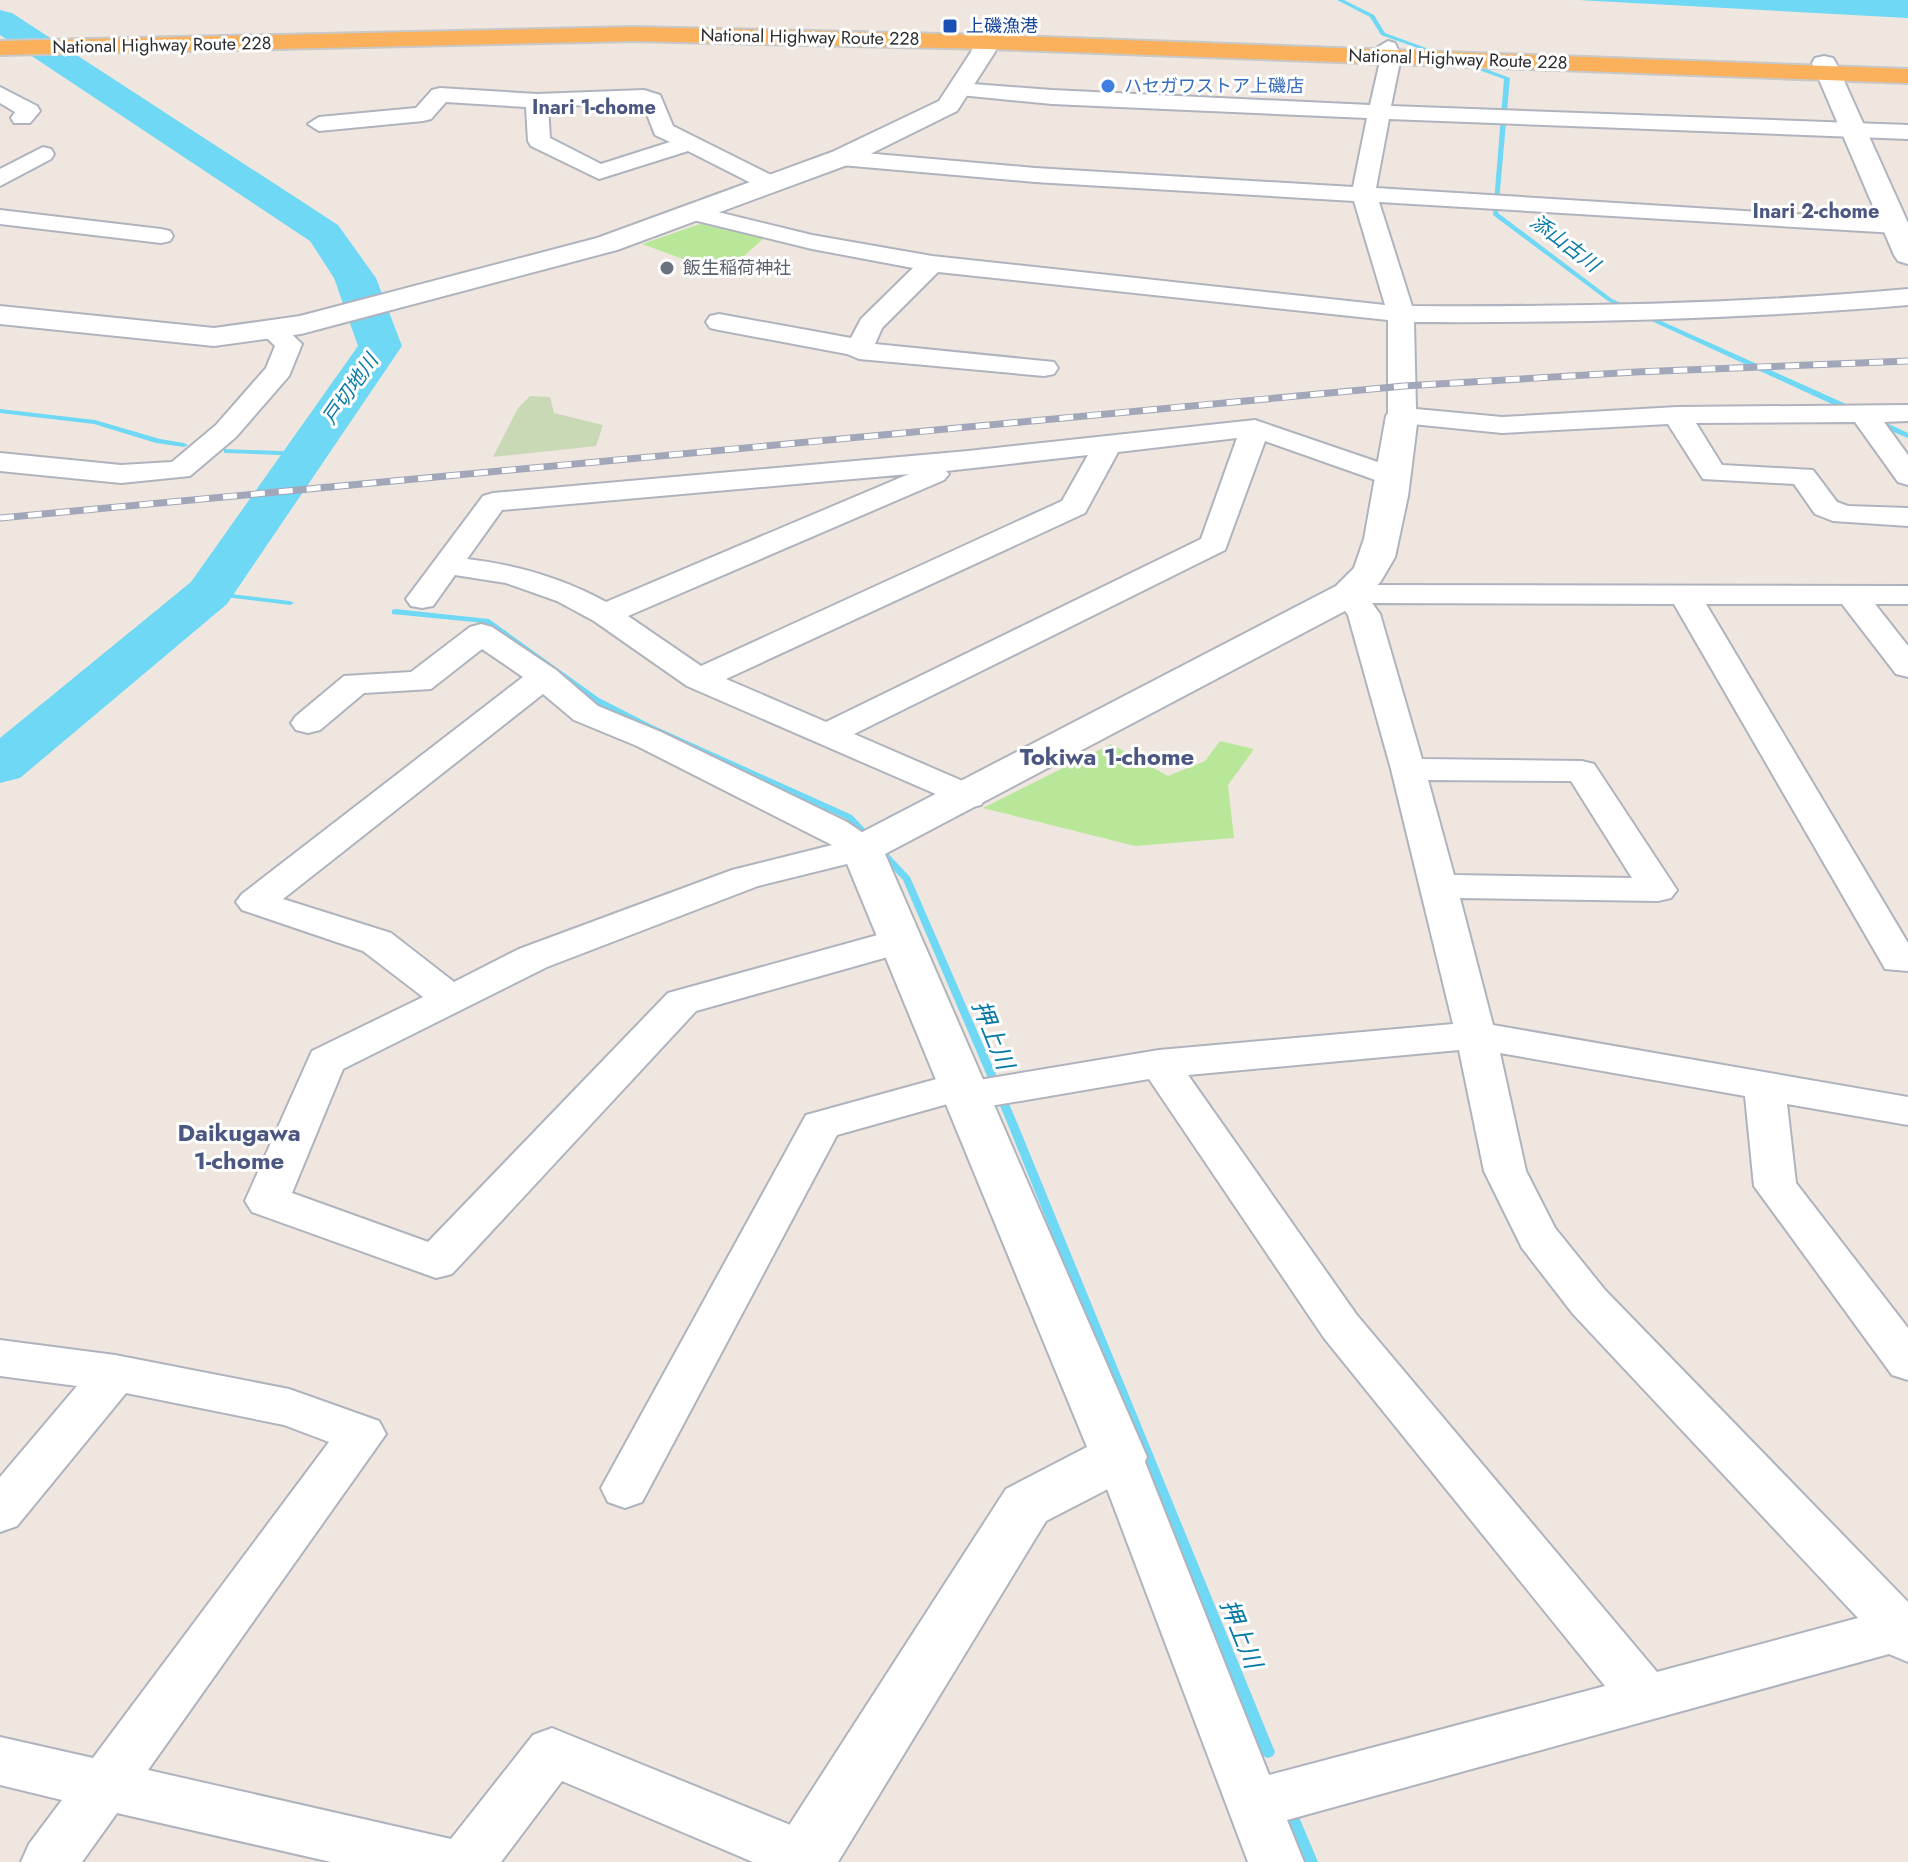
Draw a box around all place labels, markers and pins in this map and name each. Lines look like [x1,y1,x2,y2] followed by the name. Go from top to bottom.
[966,13,1038,39] place label: 上磯漁港
[941,17,959,35] marker: 上磯漁港
[1124,73,1304,99] place label: ハセガワストア上磯店
[1099,77,1117,95] marker: ハセガワストア上磯店
[683,255,791,281] place label: 飯生稲荷神社
[658,259,676,277] marker: 飯生稲荷神社

